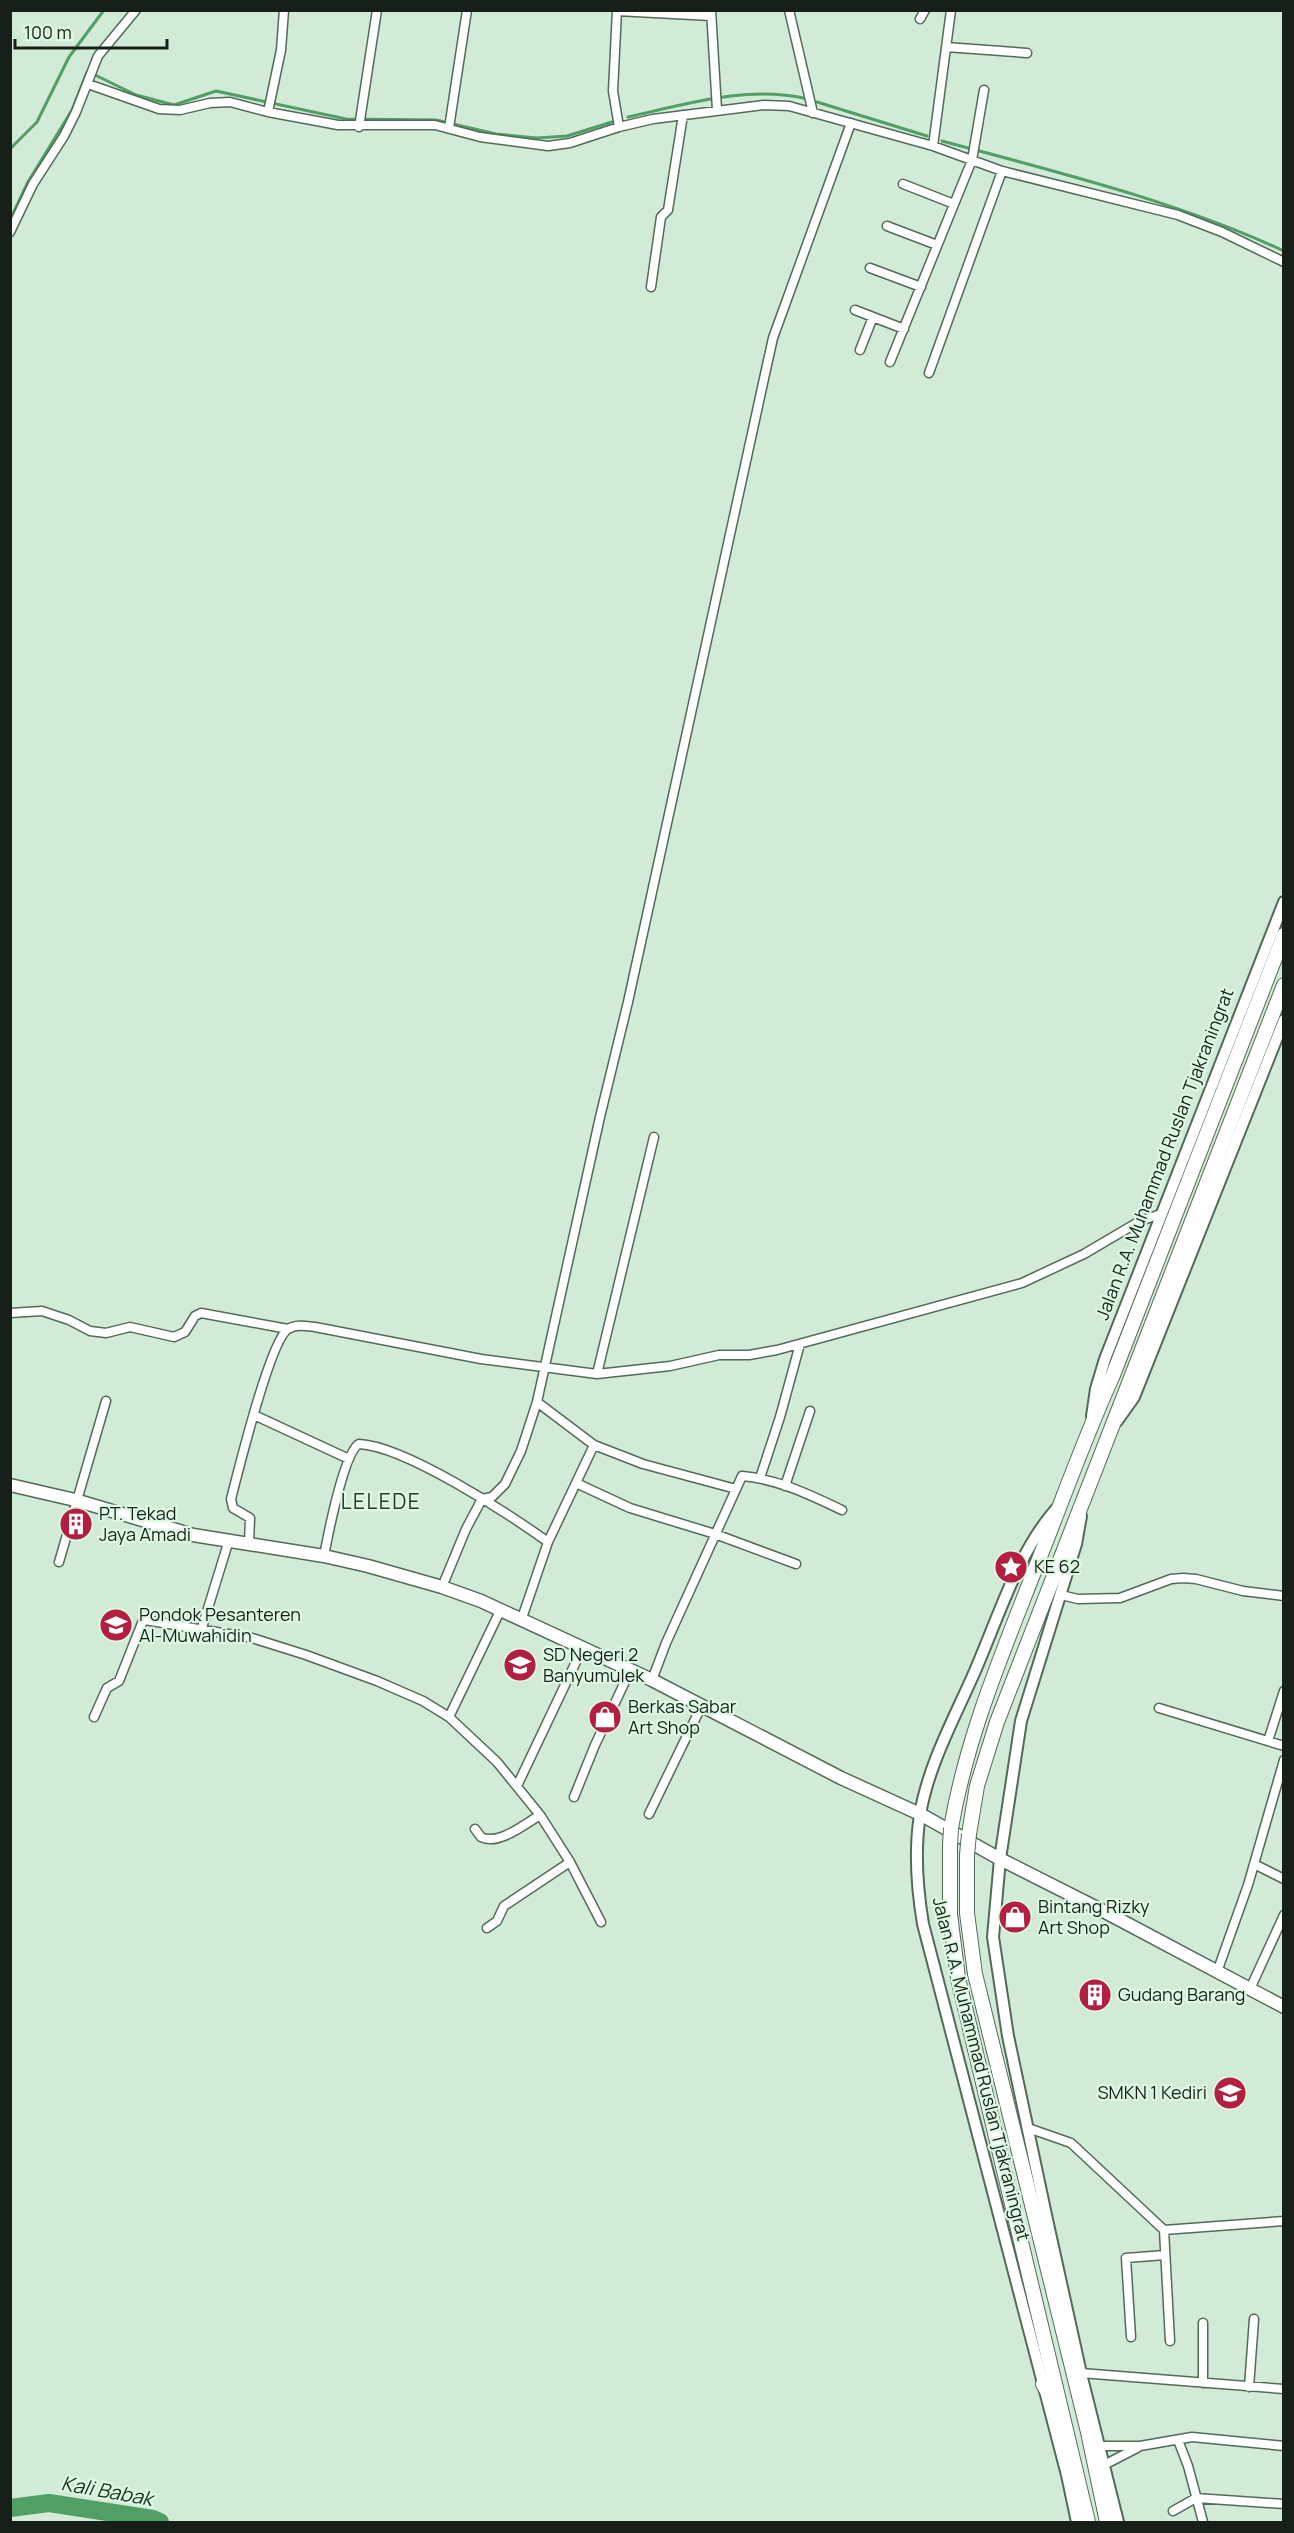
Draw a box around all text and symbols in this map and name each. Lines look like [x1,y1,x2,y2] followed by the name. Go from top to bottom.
[15,12,166,50] scale bar
[24,20,72,44] text: 100 m
[1090,984,1239,1323] street label: Jalan R.A. Muhammad Ruslan Tjakraningrat
[341,1487,421,1515] district label: LELEDE
[99,1501,191,1546] place label: PT. Tekad Jaya Amadi
[58,1506,94,1542] building icon: PT. Tekad Jaya Amadi
[993,1549,1029,1585] place icon: KE 62
[1034,1554,1080,1578] place label: KE 62
[139,1602,301,1647] place label: Pondok Pesanteren Al-Muwahidin
[98,1607,134,1643] school or university icon: Pondok Pesanteren Al-Muwahidin
[543,1642,645,1687] place label: SD Negeri 2 Banyumulek
[502,1647,538,1683] school or university icon: SD Negeri 2 Banyumulek
[628,1694,737,1739] place label: Berkas Sabar Art Shop
[587,1699,623,1735] shop icon: Berkas Sabar Art Shop
[928,1894,1036,2243] street label: Jalan R.A. Muhammad Ruslan Tjakraningrat
[1038,1894,1150,1939] place label: Bintang Rizky Art Shop
[997,1899,1033,1935] shop icon: Bintang Rizky Art Shop
[1077,1977,1113,2013] building icon: Gudang Barang
[1118,1982,1246,2006] place label: Gudang Barang
[1212,2075,1248,2111] school or university icon: SMKN 1 Kediri
[1098,2080,1207,2104] place label: SMKN 1 Kediri
[59,2469,158,2512] water label: Kali Babak

